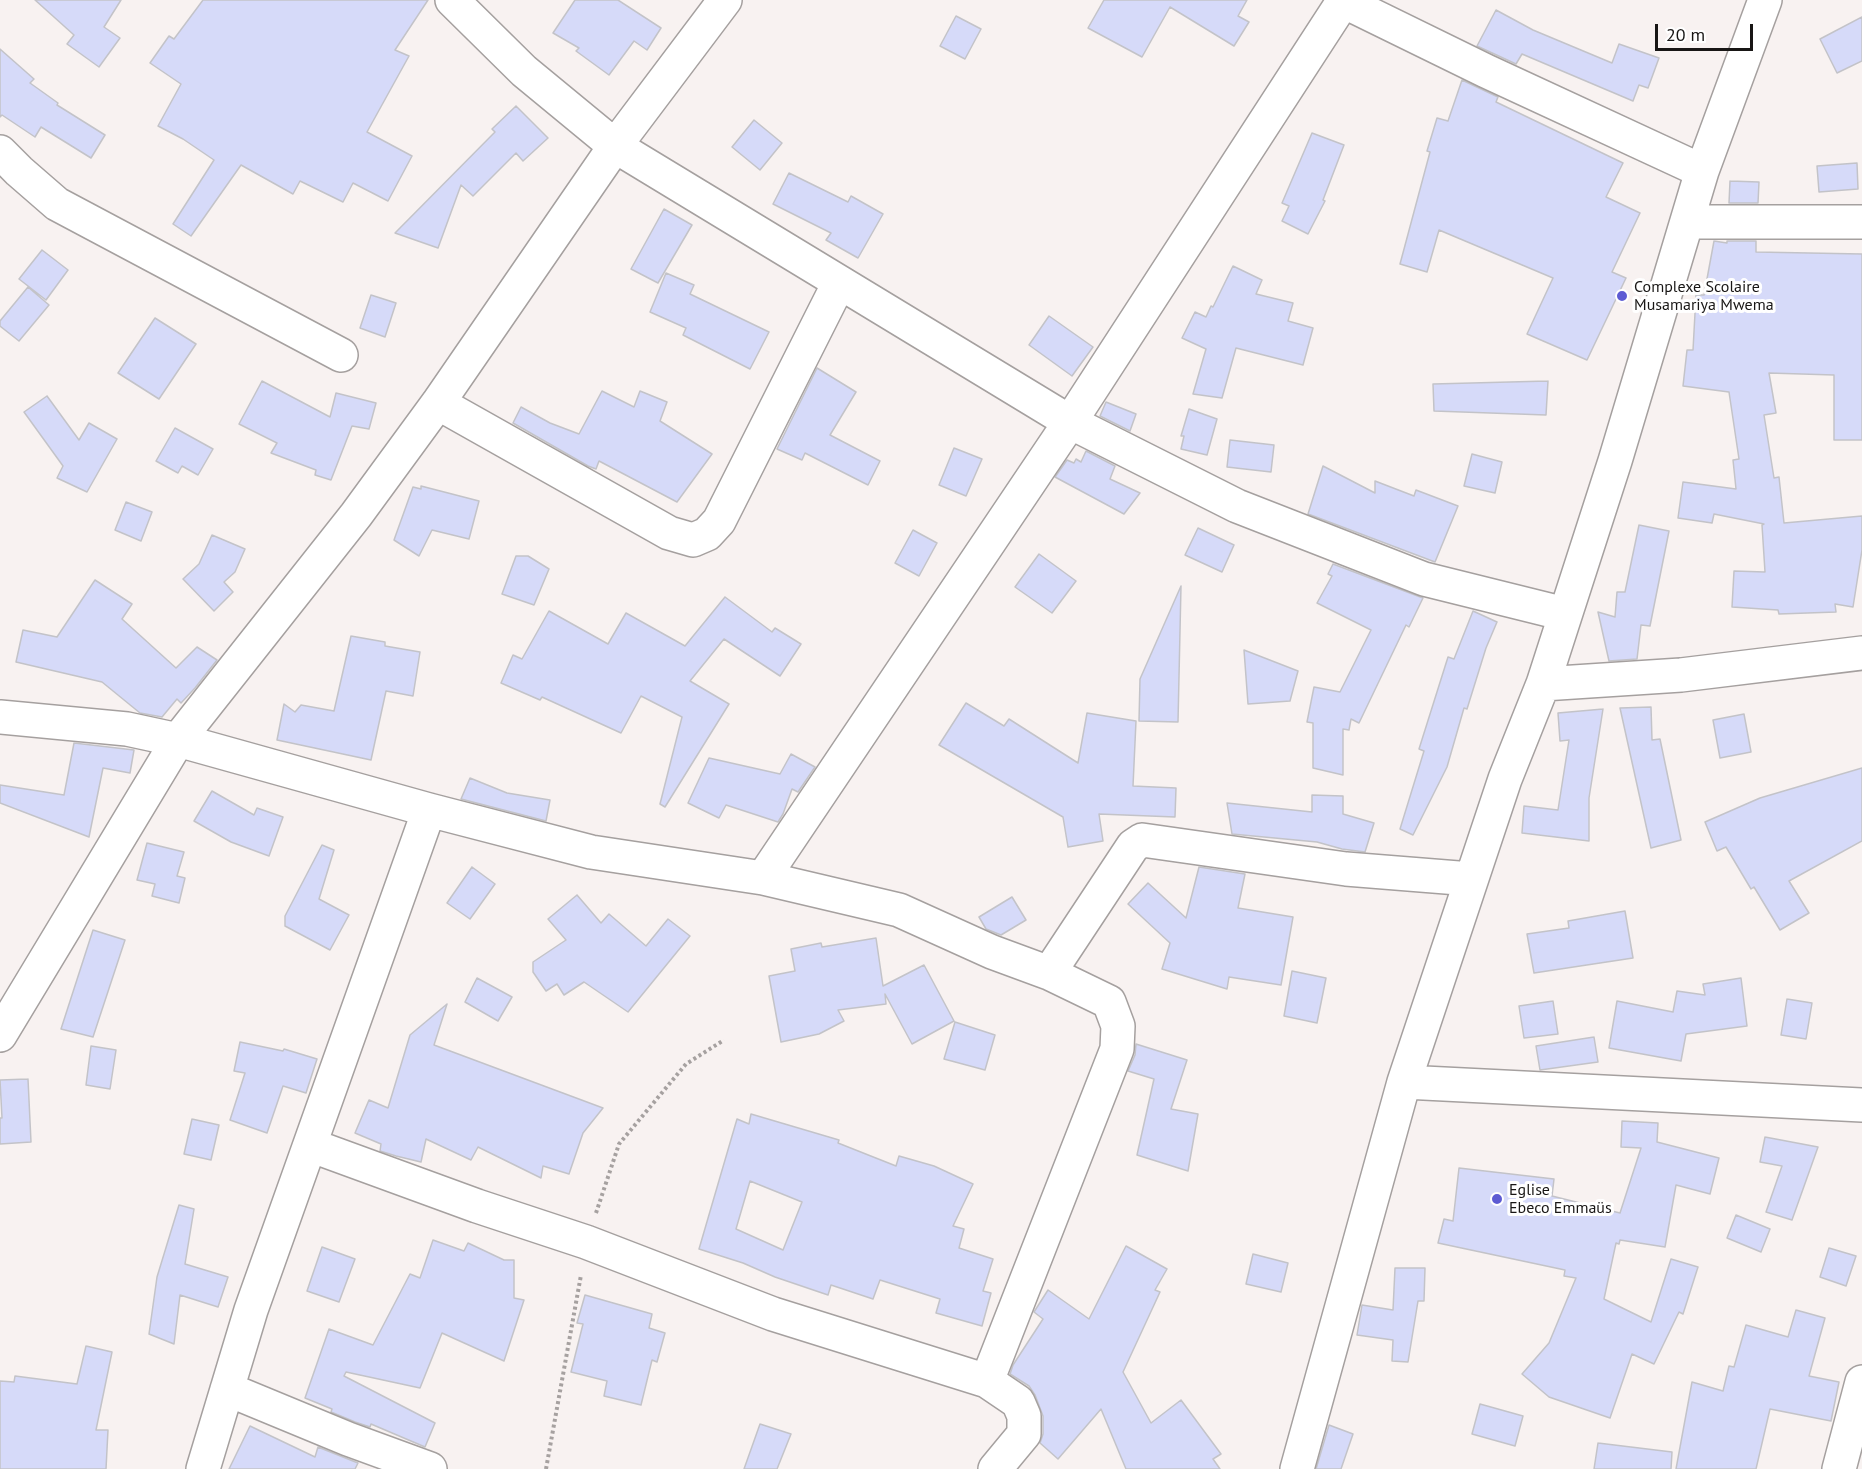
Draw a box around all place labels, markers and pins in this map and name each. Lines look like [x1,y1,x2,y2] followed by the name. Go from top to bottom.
[1634,277,1774,315] place label: Complexe Scolaire Musamariya Mwema
[1615,289,1629,303] marker: Complexe Scolaire Musamariya Mwema
[1509,1180,1612,1218] place label: Eglise Ebeco Emmaüs
[1490,1192,1504,1206] marker: Eglise Ebeco Emmaüs

